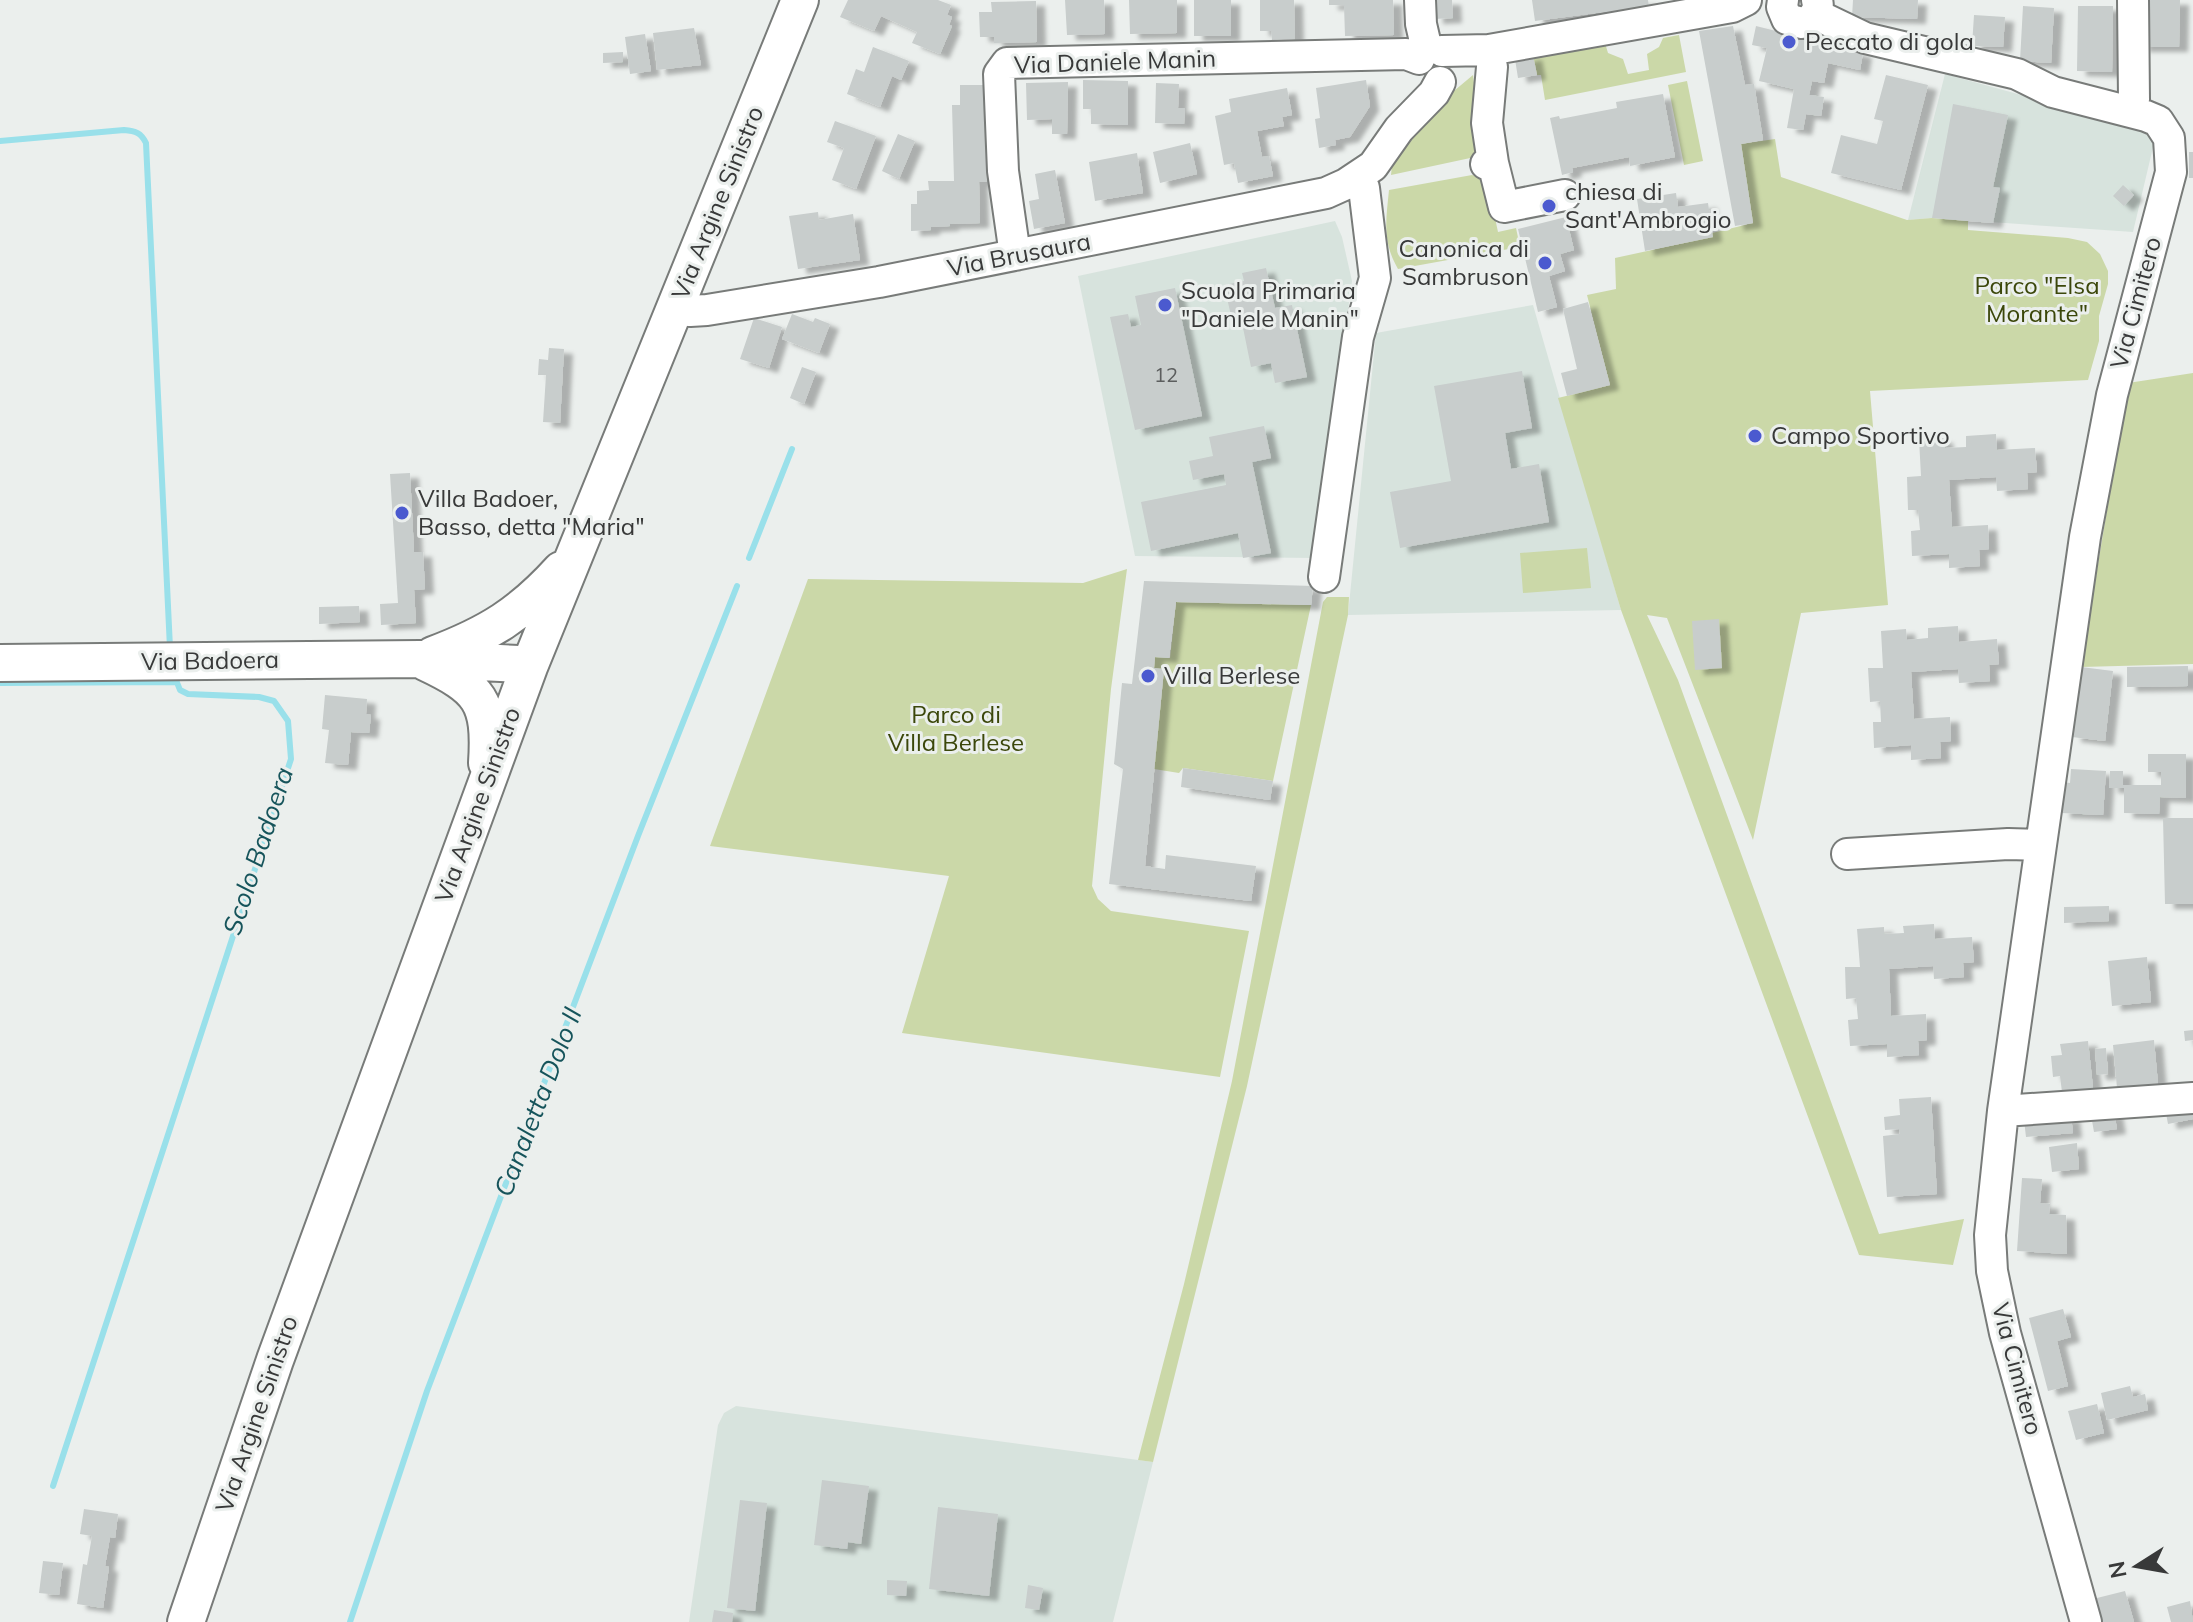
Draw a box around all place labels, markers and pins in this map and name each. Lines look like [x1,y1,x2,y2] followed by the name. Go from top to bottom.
[1805,26,1974,56] place label: Peccato di gola
[1780,33,1798,51] marker: Peccato di gola
[1565,176,1731,234] place label: chiesa di Sant'Ambrogio
[1540,197,1558,215] marker: chiesa di Sant'Ambrogio
[1398,233,1529,291] place label: Canonica di Sambruson
[1536,254,1554,272] marker: Canonica di Sambruson
[1181,275,1359,333] place label: Scuola Primaria "Daniele Manin"
[1156,296,1174,314] marker: Scuola Primaria "Daniele Manin"
[1771,420,1950,450] place label: Campo Sportivo
[1746,427,1764,445] marker: Campo Sportivo
[418,483,645,541] place label: Villa Badoer, Basso, detta "Maria"
[393,504,411,522] marker: Villa Badoer, Basso, detta "Maria"
[1164,660,1300,690] place label: Villa Berlese
[1139,667,1157,685] marker: Villa Berlese

